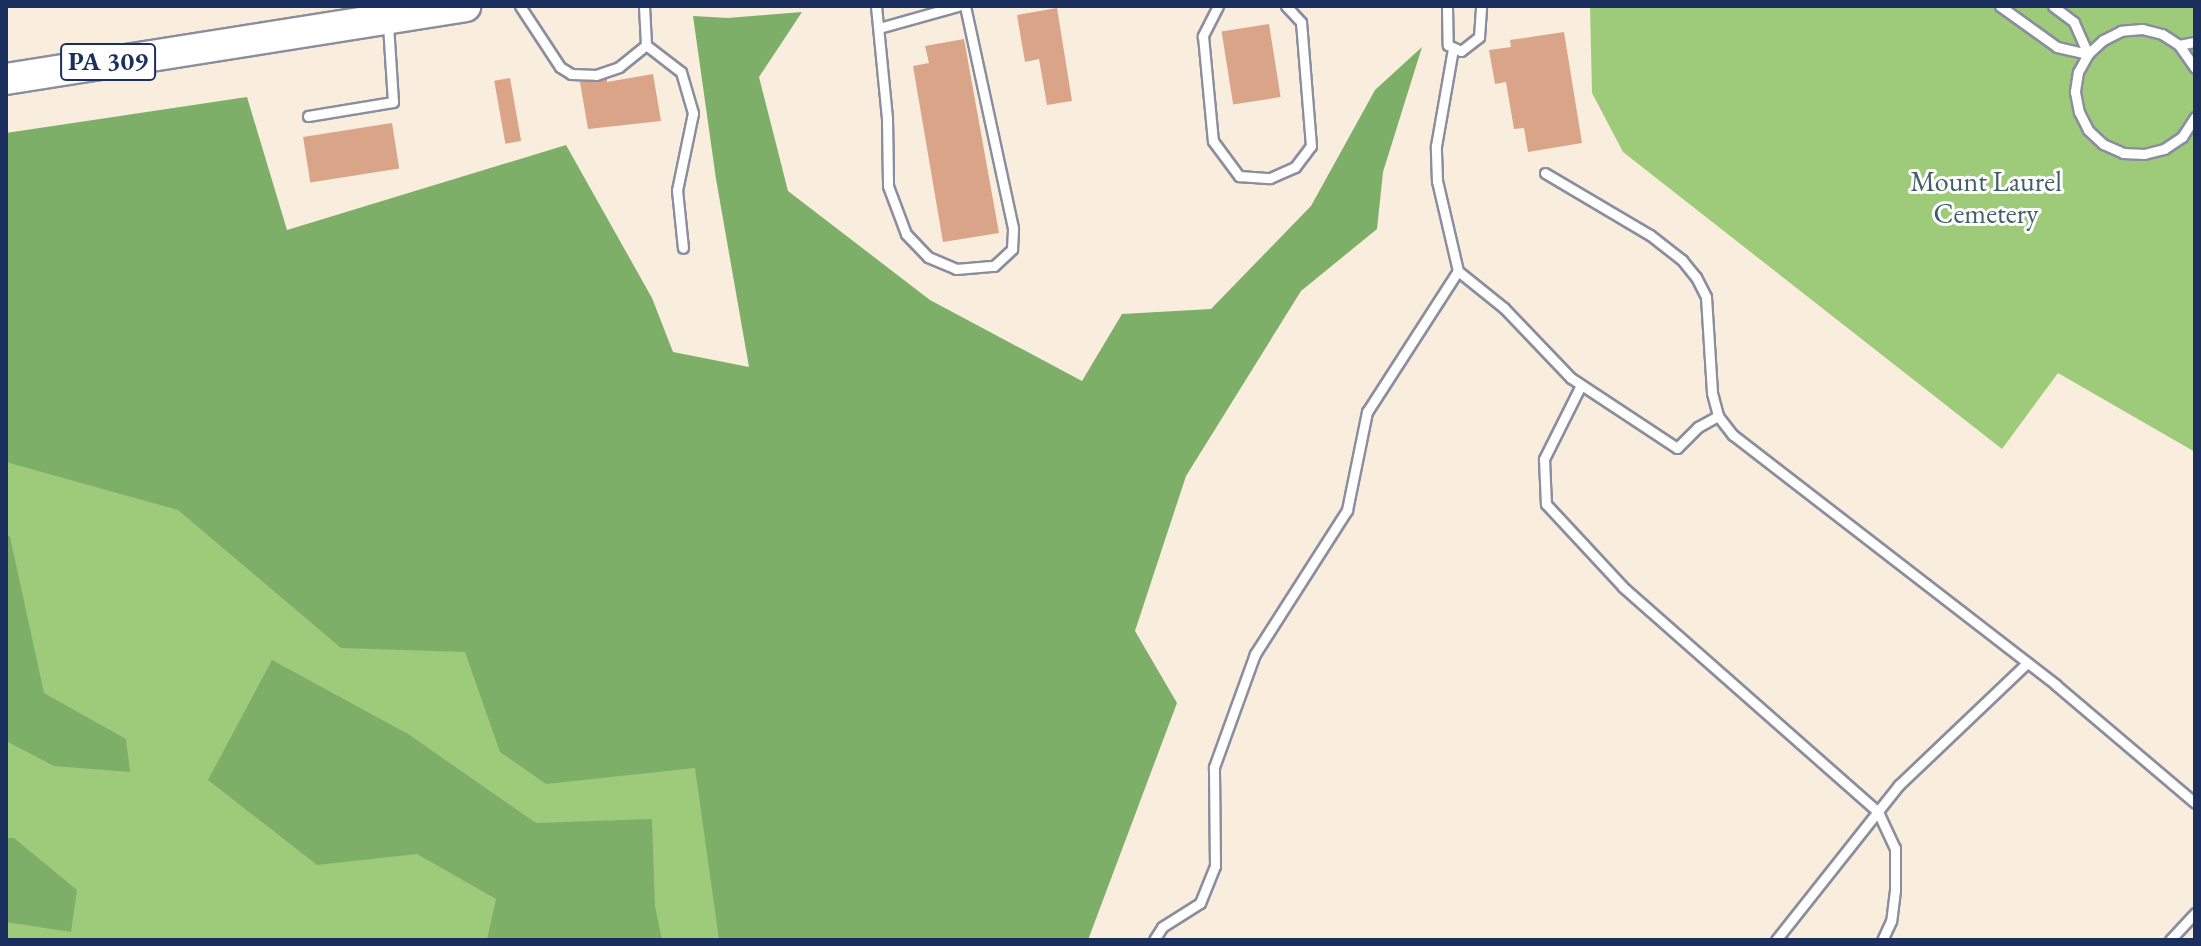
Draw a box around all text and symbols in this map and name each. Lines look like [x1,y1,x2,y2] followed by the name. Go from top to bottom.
[60,40,156,84] road number: PA 309
[1910,164,2062,230] park label: Mount Laurel Cemetery

